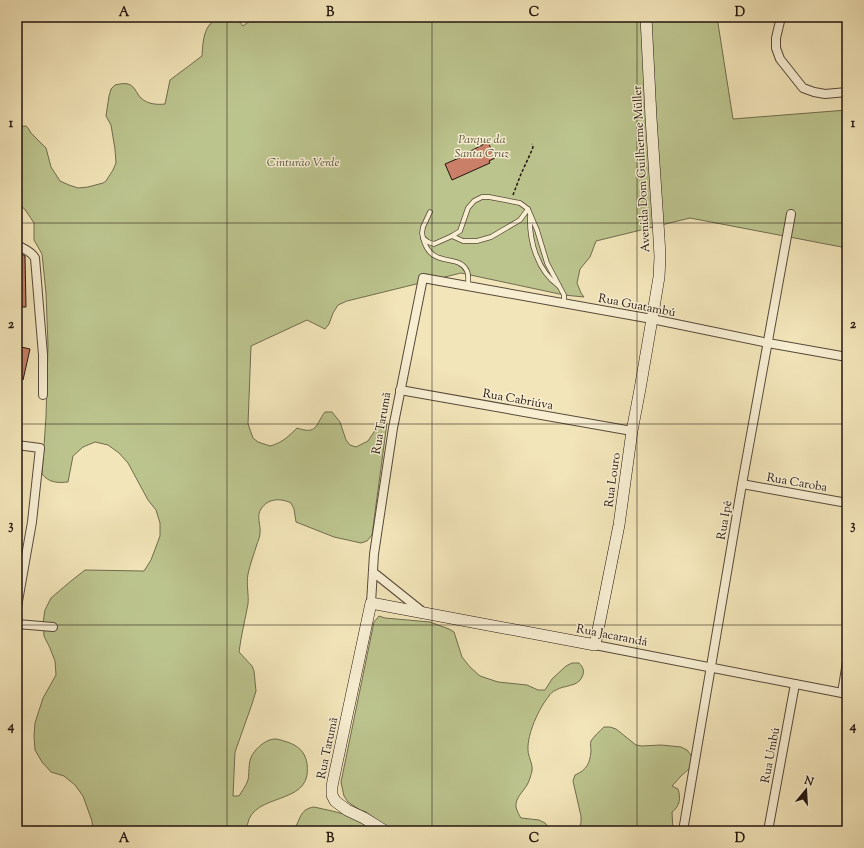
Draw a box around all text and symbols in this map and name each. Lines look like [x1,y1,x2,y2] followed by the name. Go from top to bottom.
[119,4,130,22] text: A
[326,4,335,22] text: B
[529,4,539,22] text: C
[735,4,745,22] text: D
[629,84,655,253] street label: Avenida Dom Guilherme Müller
[9,115,14,133] text: 1
[851,115,856,133] text: 1
[454,131,510,163] park label: Parque da Santa Cruz
[267,154,339,172] park label: Cinturão Verde
[597,290,677,322] street label: Rua Guatambú
[8,316,15,334] text: 2
[850,316,857,334] text: 2
[481,385,555,415] street label: Rua Cabriúva
[368,390,396,456] street label: Rua Tarumã
[600,451,626,509] street label: Rua Louro
[765,469,829,497] street label: Rua Caroba
[713,499,737,541] street label: Rua Ipê
[8,517,14,535] text: 3
[850,517,856,535] text: 3
[575,620,649,652] street label: Rua Jacarandá
[313,715,343,781] street label: Rua Tarumã
[7,718,15,736] text: 4
[849,718,857,736] text: 4
[757,726,785,785] street label: Rua Umbú
[786,770,826,810] north arrow
[801,772,816,790] text: N
[119,830,130,848] text: A
[326,830,335,848] text: B
[529,830,539,848] text: C
[735,830,745,848] text: D

